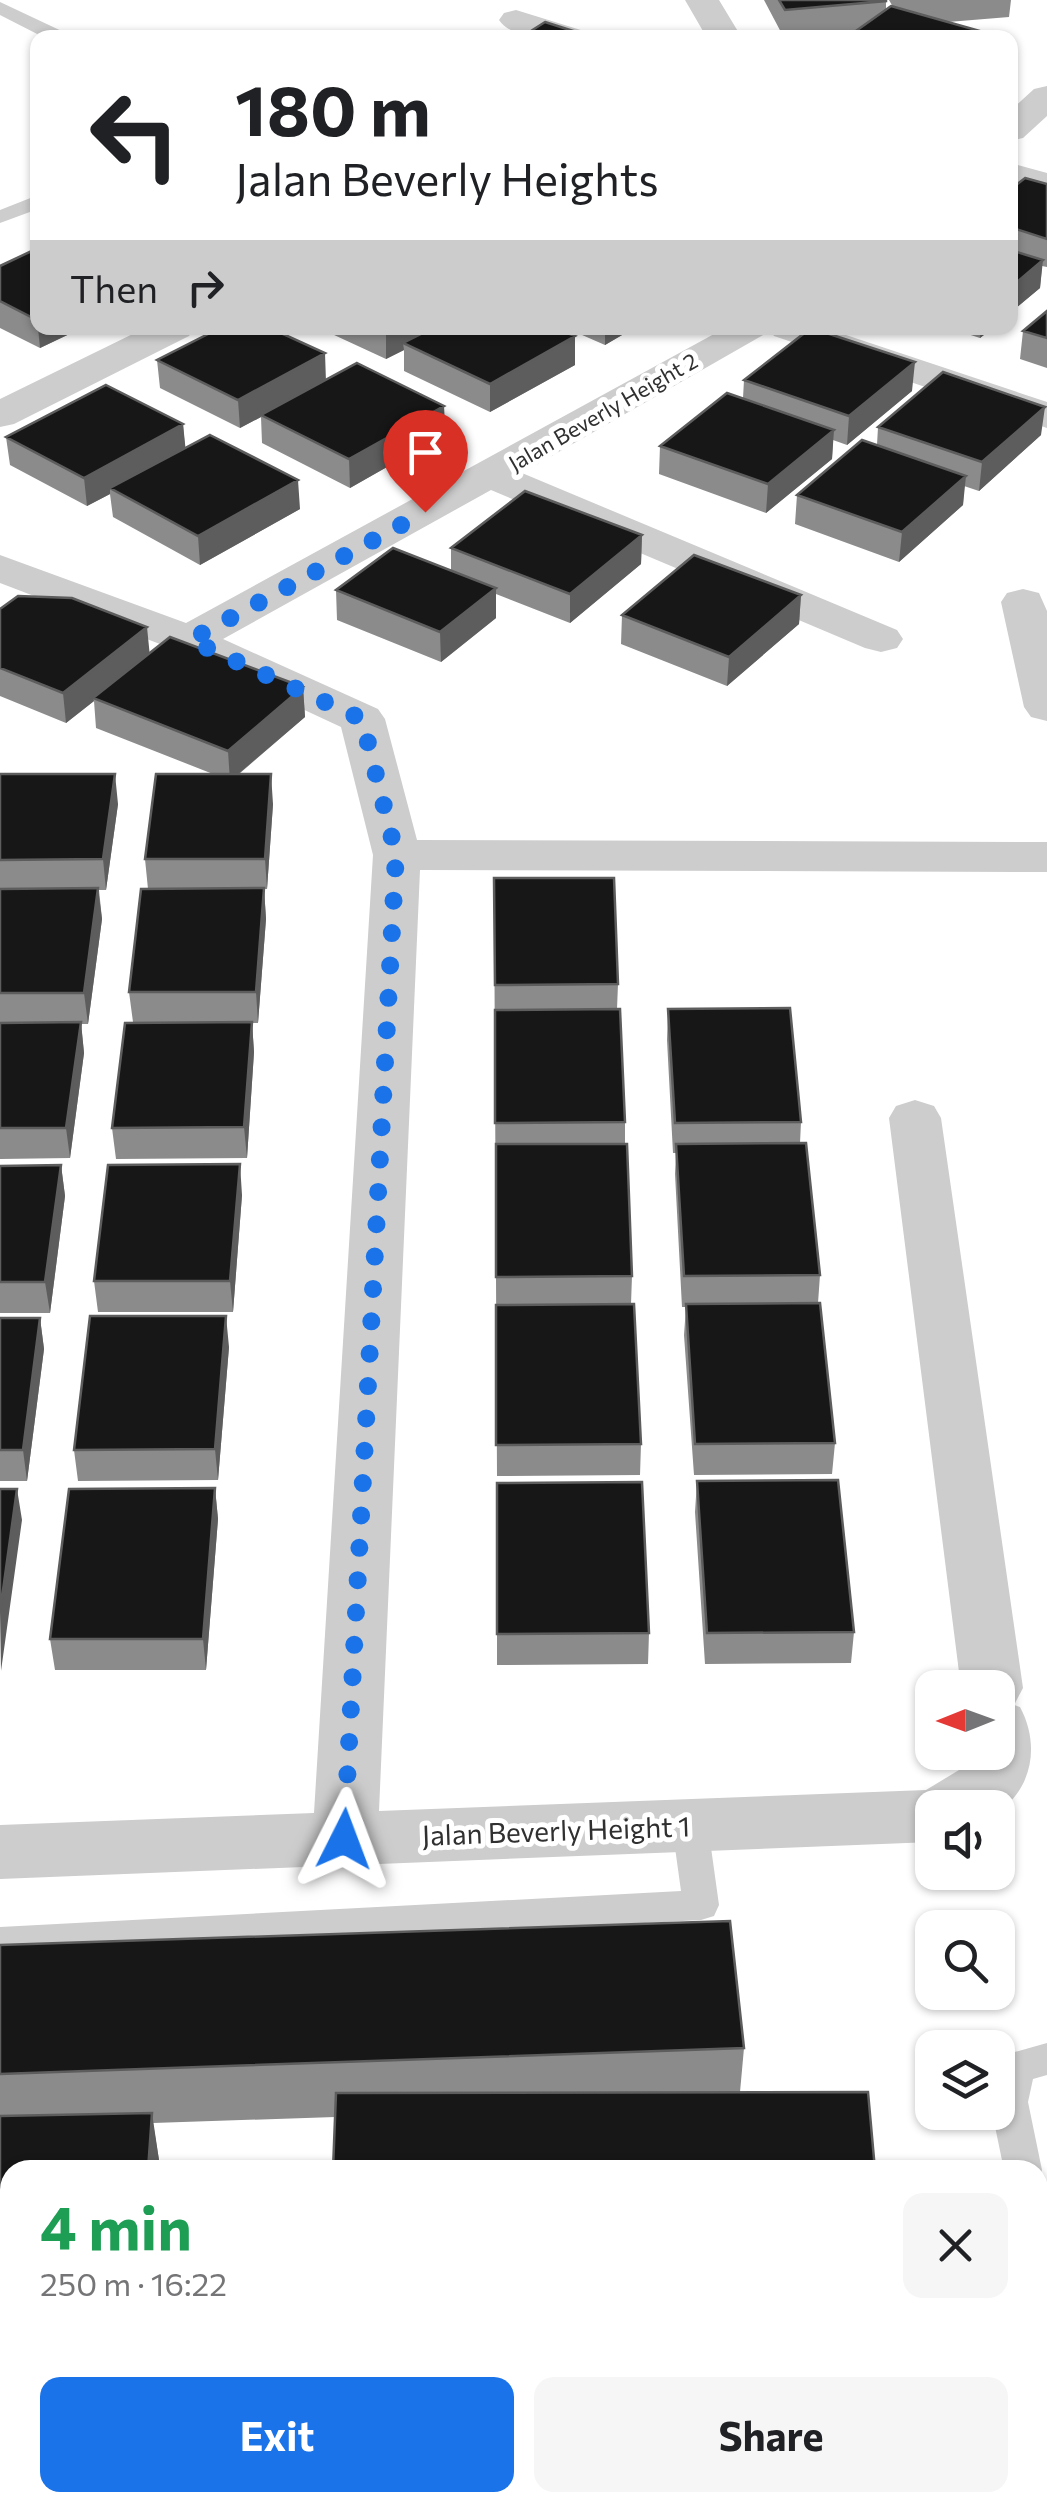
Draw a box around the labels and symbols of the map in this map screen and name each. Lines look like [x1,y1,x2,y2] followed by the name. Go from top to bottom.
[504,346,702,477] street label: Jalan Beverly Height 2
[383,410,468,513] pin
[915,1670,1015,1770] north arrow
[292,1787,396,1891] position arrow
[421,1808,691,1852] street label: Jalan Beverly Height 1

